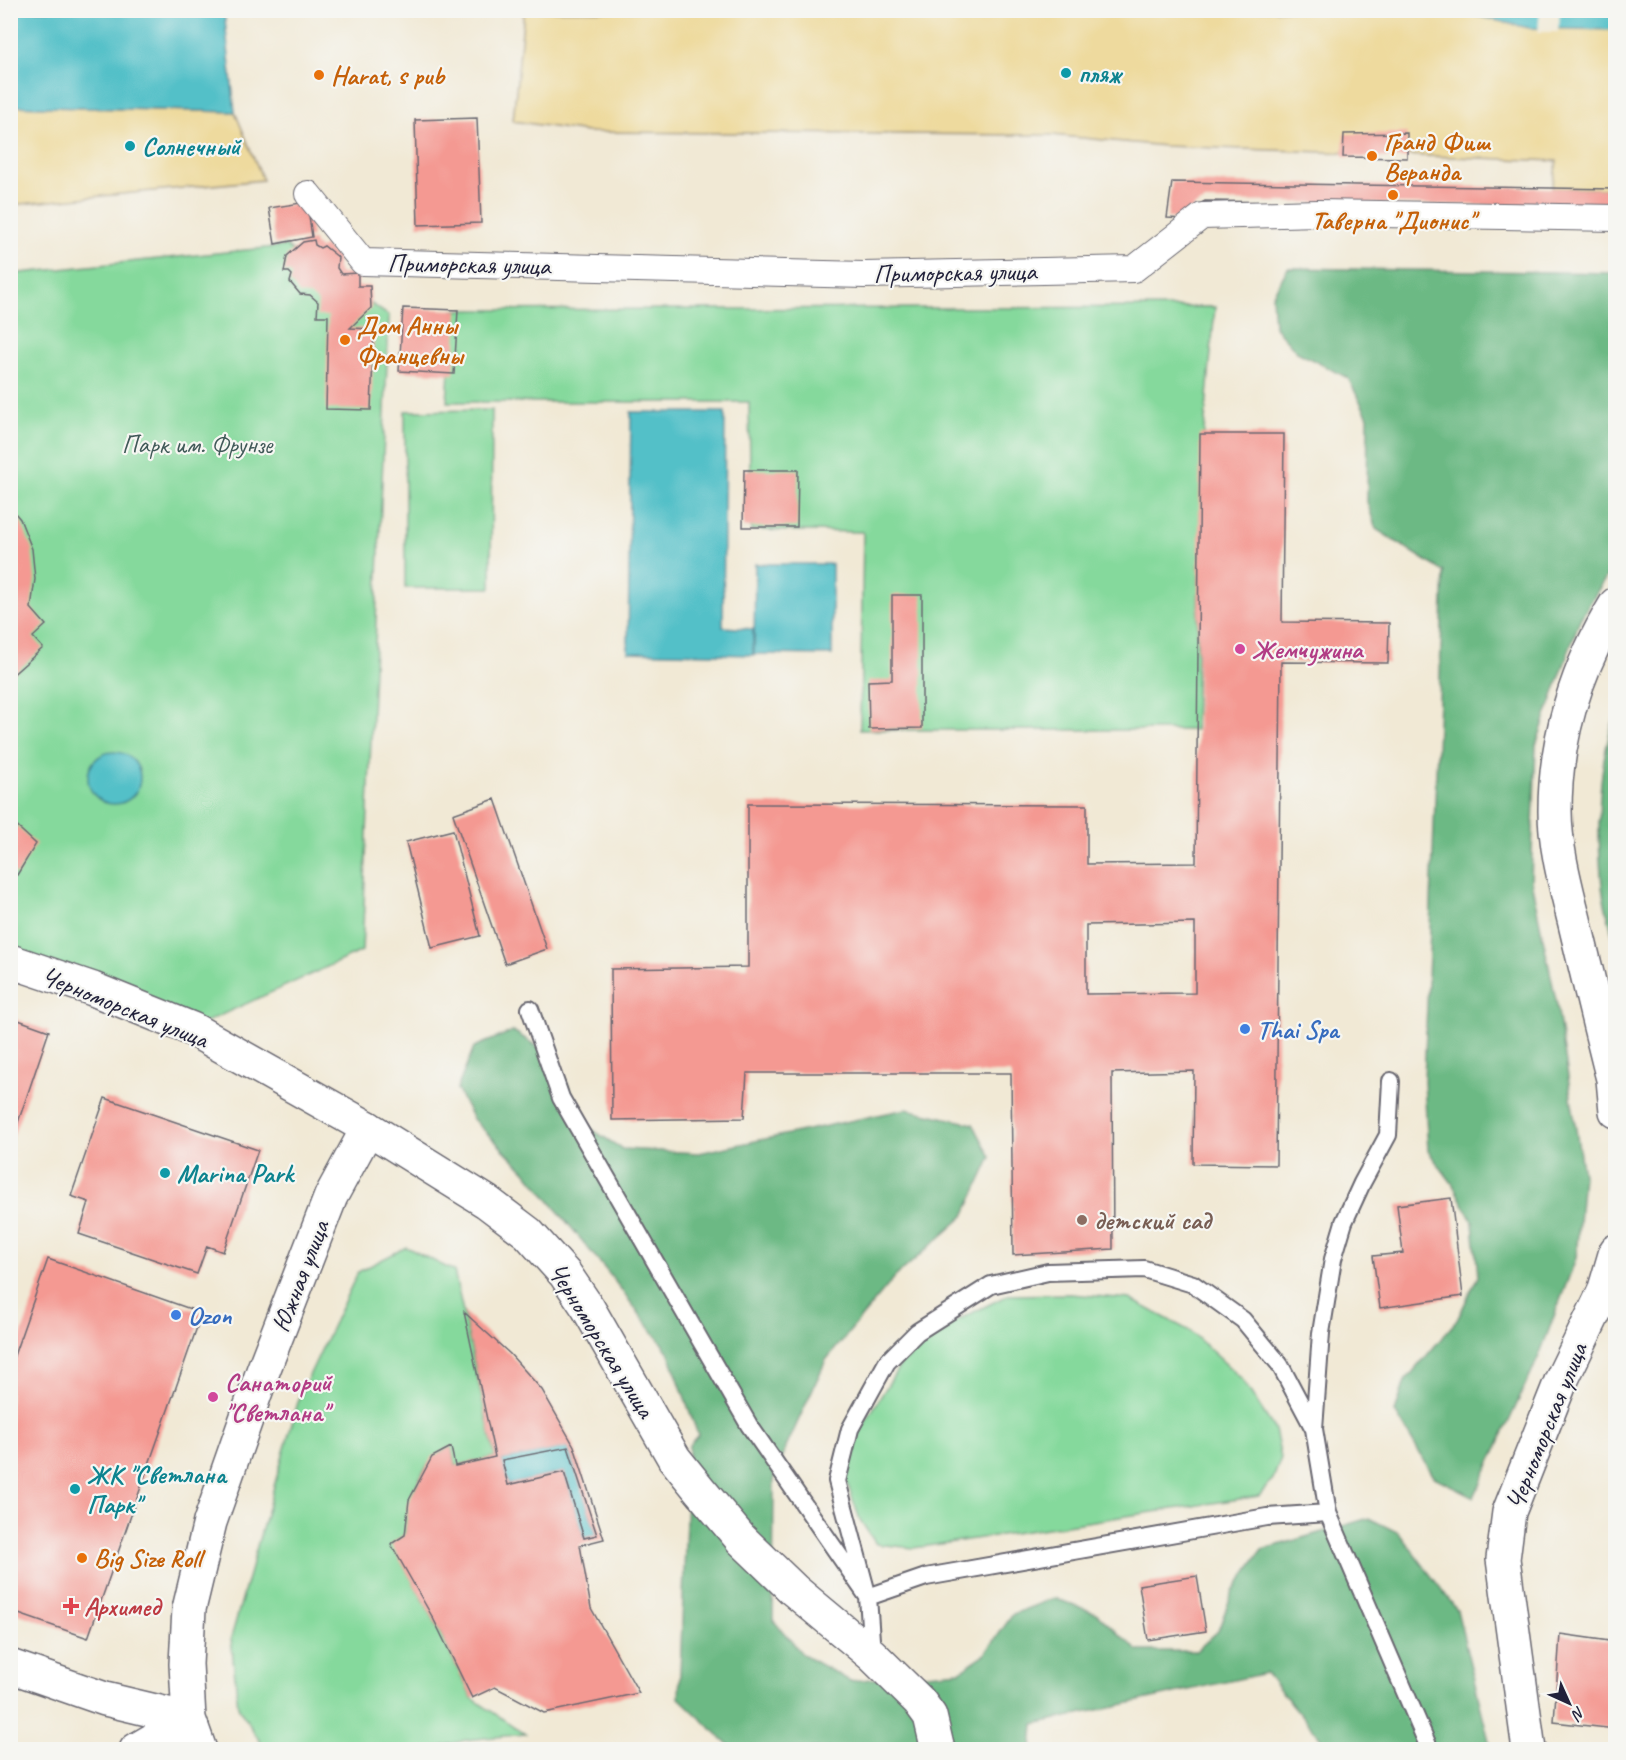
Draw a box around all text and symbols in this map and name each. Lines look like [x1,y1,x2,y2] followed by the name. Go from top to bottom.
[1078,57,1124,90] place label: пляж
[331,59,446,92] place label: Harat, s pub
[1059,66,1073,80] marker: пляж
[312,68,326,82] marker: Harat, s pub
[1384,125,1492,188] place label: Гранд Фиш Веранда
[142,130,242,163] place label: Солнечный
[123,139,137,153] marker: Солнечный
[1365,149,1379,163] marker: Гранд Фиш Веранда
[1386,188,1400,202] marker: Таверна "Дионис"
[1311,204,1480,237] place label: Таверна "Дионис"
[387,247,552,282] street label: Приморская улица
[873,255,1038,290] street label: Приморская улица
[357,309,466,372] place label: Дом Анны Францевны
[338,333,352,347] marker: Дом Анны Францевны
[122,428,274,461] park label: Парк им. Фрунзе
[1252,633,1365,666] place label: Жемчужина
[1233,642,1247,656] marker: Жемчужина
[37,959,214,1056] street label: Черноморская улица
[1257,1013,1340,1046] place label: Thai Spa
[1238,1022,1252,1036] marker: Thai Spa
[177,1157,295,1190] place label: Marina Park
[158,1166,172,1180] marker: Marina Park
[1094,1204,1213,1237] place label: детский сад
[1075,1213,1089,1227] marker: детский сад
[264,1214,337,1337] street label: Южная улица
[541,1257,663,1425] street label: Черноморская улица
[188,1299,233,1332] place label: Ozon
[169,1308,183,1322] marker: Ozon
[1498,1337,1595,1514] street label: Черноморская улица
[225,1366,334,1429] place label: Санаторий "Светлана"
[206,1390,220,1404] marker: Санаторий "Светлана"
[87,1458,229,1521] place label: ЖК "Светлана Парк"
[68,1482,82,1496] marker: ЖК "Светлана Парк"
[94,1542,207,1575] place label: Big Size Roll
[75,1551,89,1565] marker: Big Size Roll
[84,1590,163,1623] place label: Архимед
[62,1597,80,1615] marker: Архимед
[1539,1673,1599,1733] north arrow
[1566,1702,1589,1726] text: N

